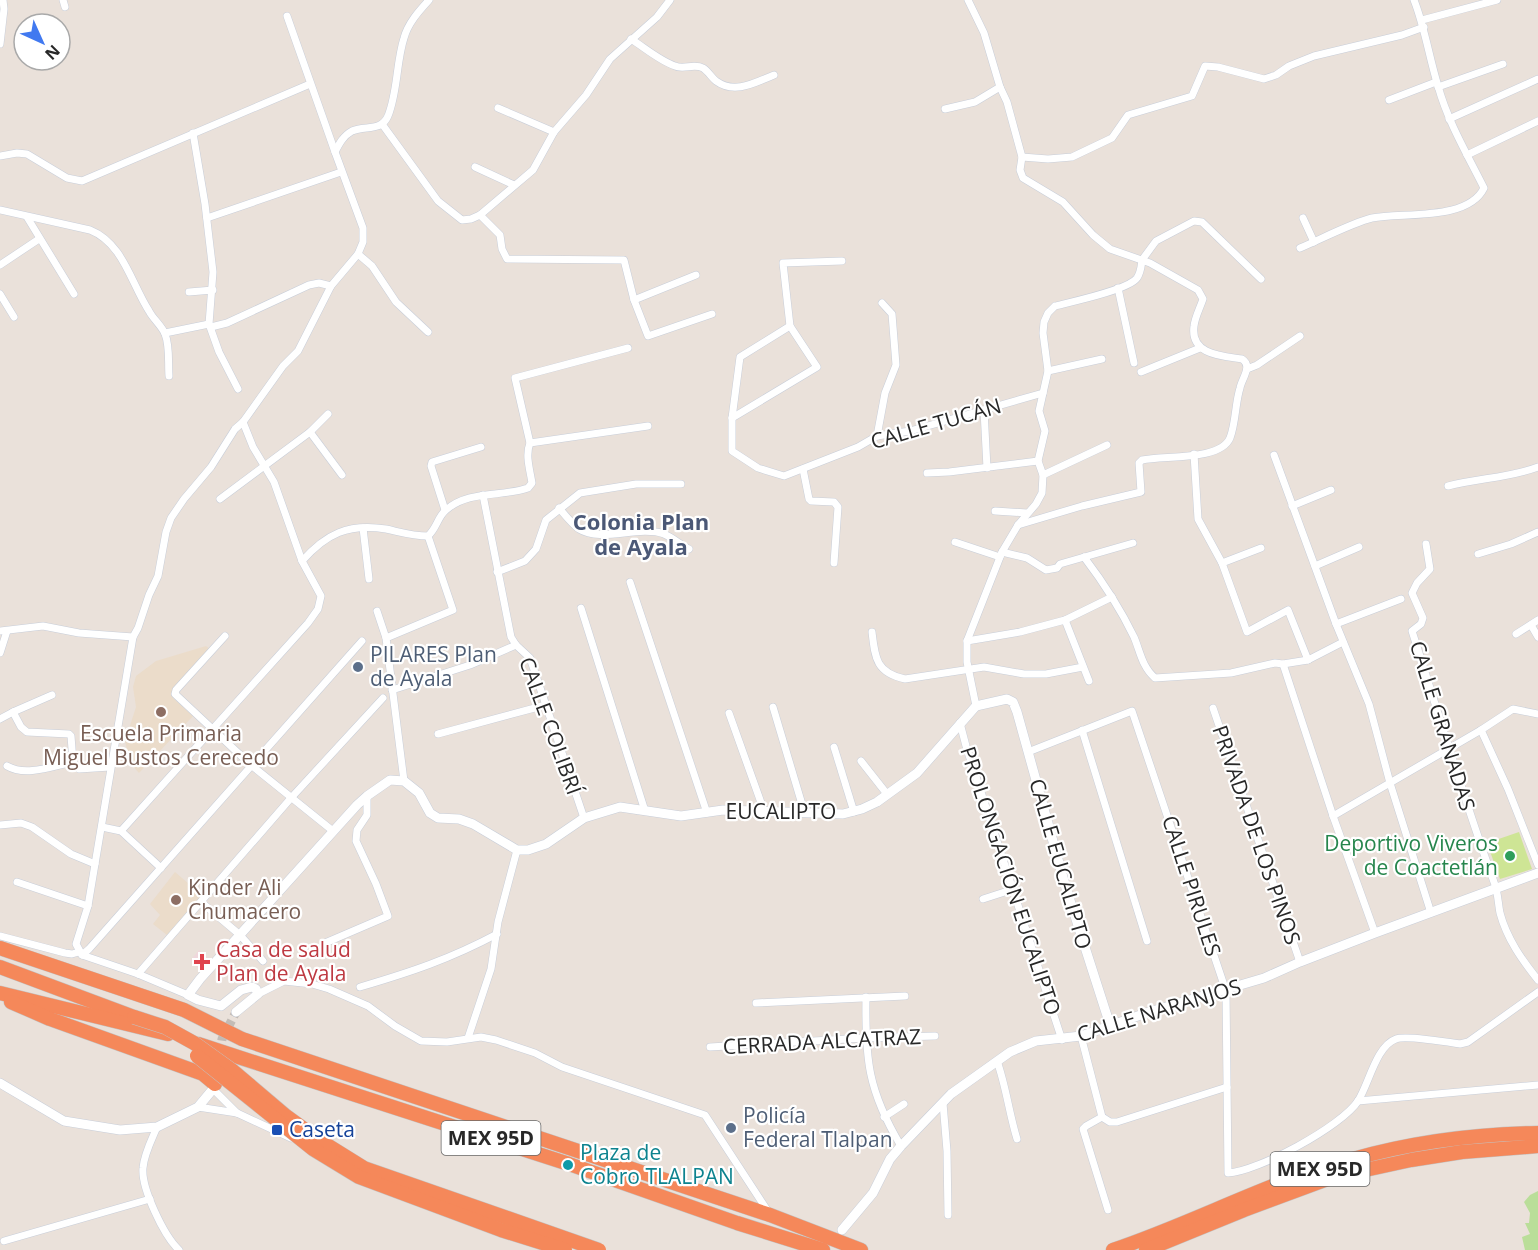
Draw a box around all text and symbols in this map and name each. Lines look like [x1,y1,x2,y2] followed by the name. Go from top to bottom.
[12,12,72,72] north arrow
[40,40,65,65] text: N
[867,391,1004,455] street label: CALLE TUCÁN
[573,506,709,561] district label: Colonia Plan de Ayala
[1404,637,1482,814] street label: CALLE GRANADAS
[370,640,497,692] place label: PILARES Plan de Ayala
[513,653,589,798] street label: CALLE COLIBRÍ
[351,660,365,674] marker: PILARES Plan de Ayala
[154,705,168,719] marker: Escuela Primaria Miguel Bustos Cerecedo
[43,719,279,771] place label: Escuela Primaria Miguel Bustos Cerecedo
[1206,721,1308,948] street label: PRIVADA DE LOS PINOS
[954,743,1068,1019] street label: PROLONGACIÓN EUCALIPTO
[1023,775,1099,952] street label: CALLE EUCALIPTO
[726,797,836,825] street label: EUCALIPTO
[1156,812,1228,960] street label: CALLE PIRULES
[1324,829,1498,881] place label: Deportivo Viveros de Coactetlán
[1503,849,1517,863] marker: Deportivo Viveros de Coactetlán
[188,873,301,925] place label: Kinder Ali Chumacero
[169,893,183,907] marker: Kinder Ali Chumacero
[216,935,351,987] place label: Casa de salud Plan de Ayala
[193,953,211,971] marker: Casa de salud Plan de Ayala
[1073,972,1244,1048] street label: CALLE NARANJOS
[722,1022,922,1060] street label: CERRADA ALCATRAZ
[743,1101,893,1153] place label: Policía Federal Tlalpan
[289,1115,355,1143] place label: Caseta
[442,1121,540,1155] road number: MEX 95D
[724,1121,738,1135] marker: Policía Federal Tlalpan
[270,1123,284,1137] marker: Caseta
[580,1138,734,1190] place label: Plaza de Cobro TLALPAN
[1270,1152,1370,1186] road number: MEX 95D
[561,1158,575,1172] marker: Plaza de Cobro TLALPAN

